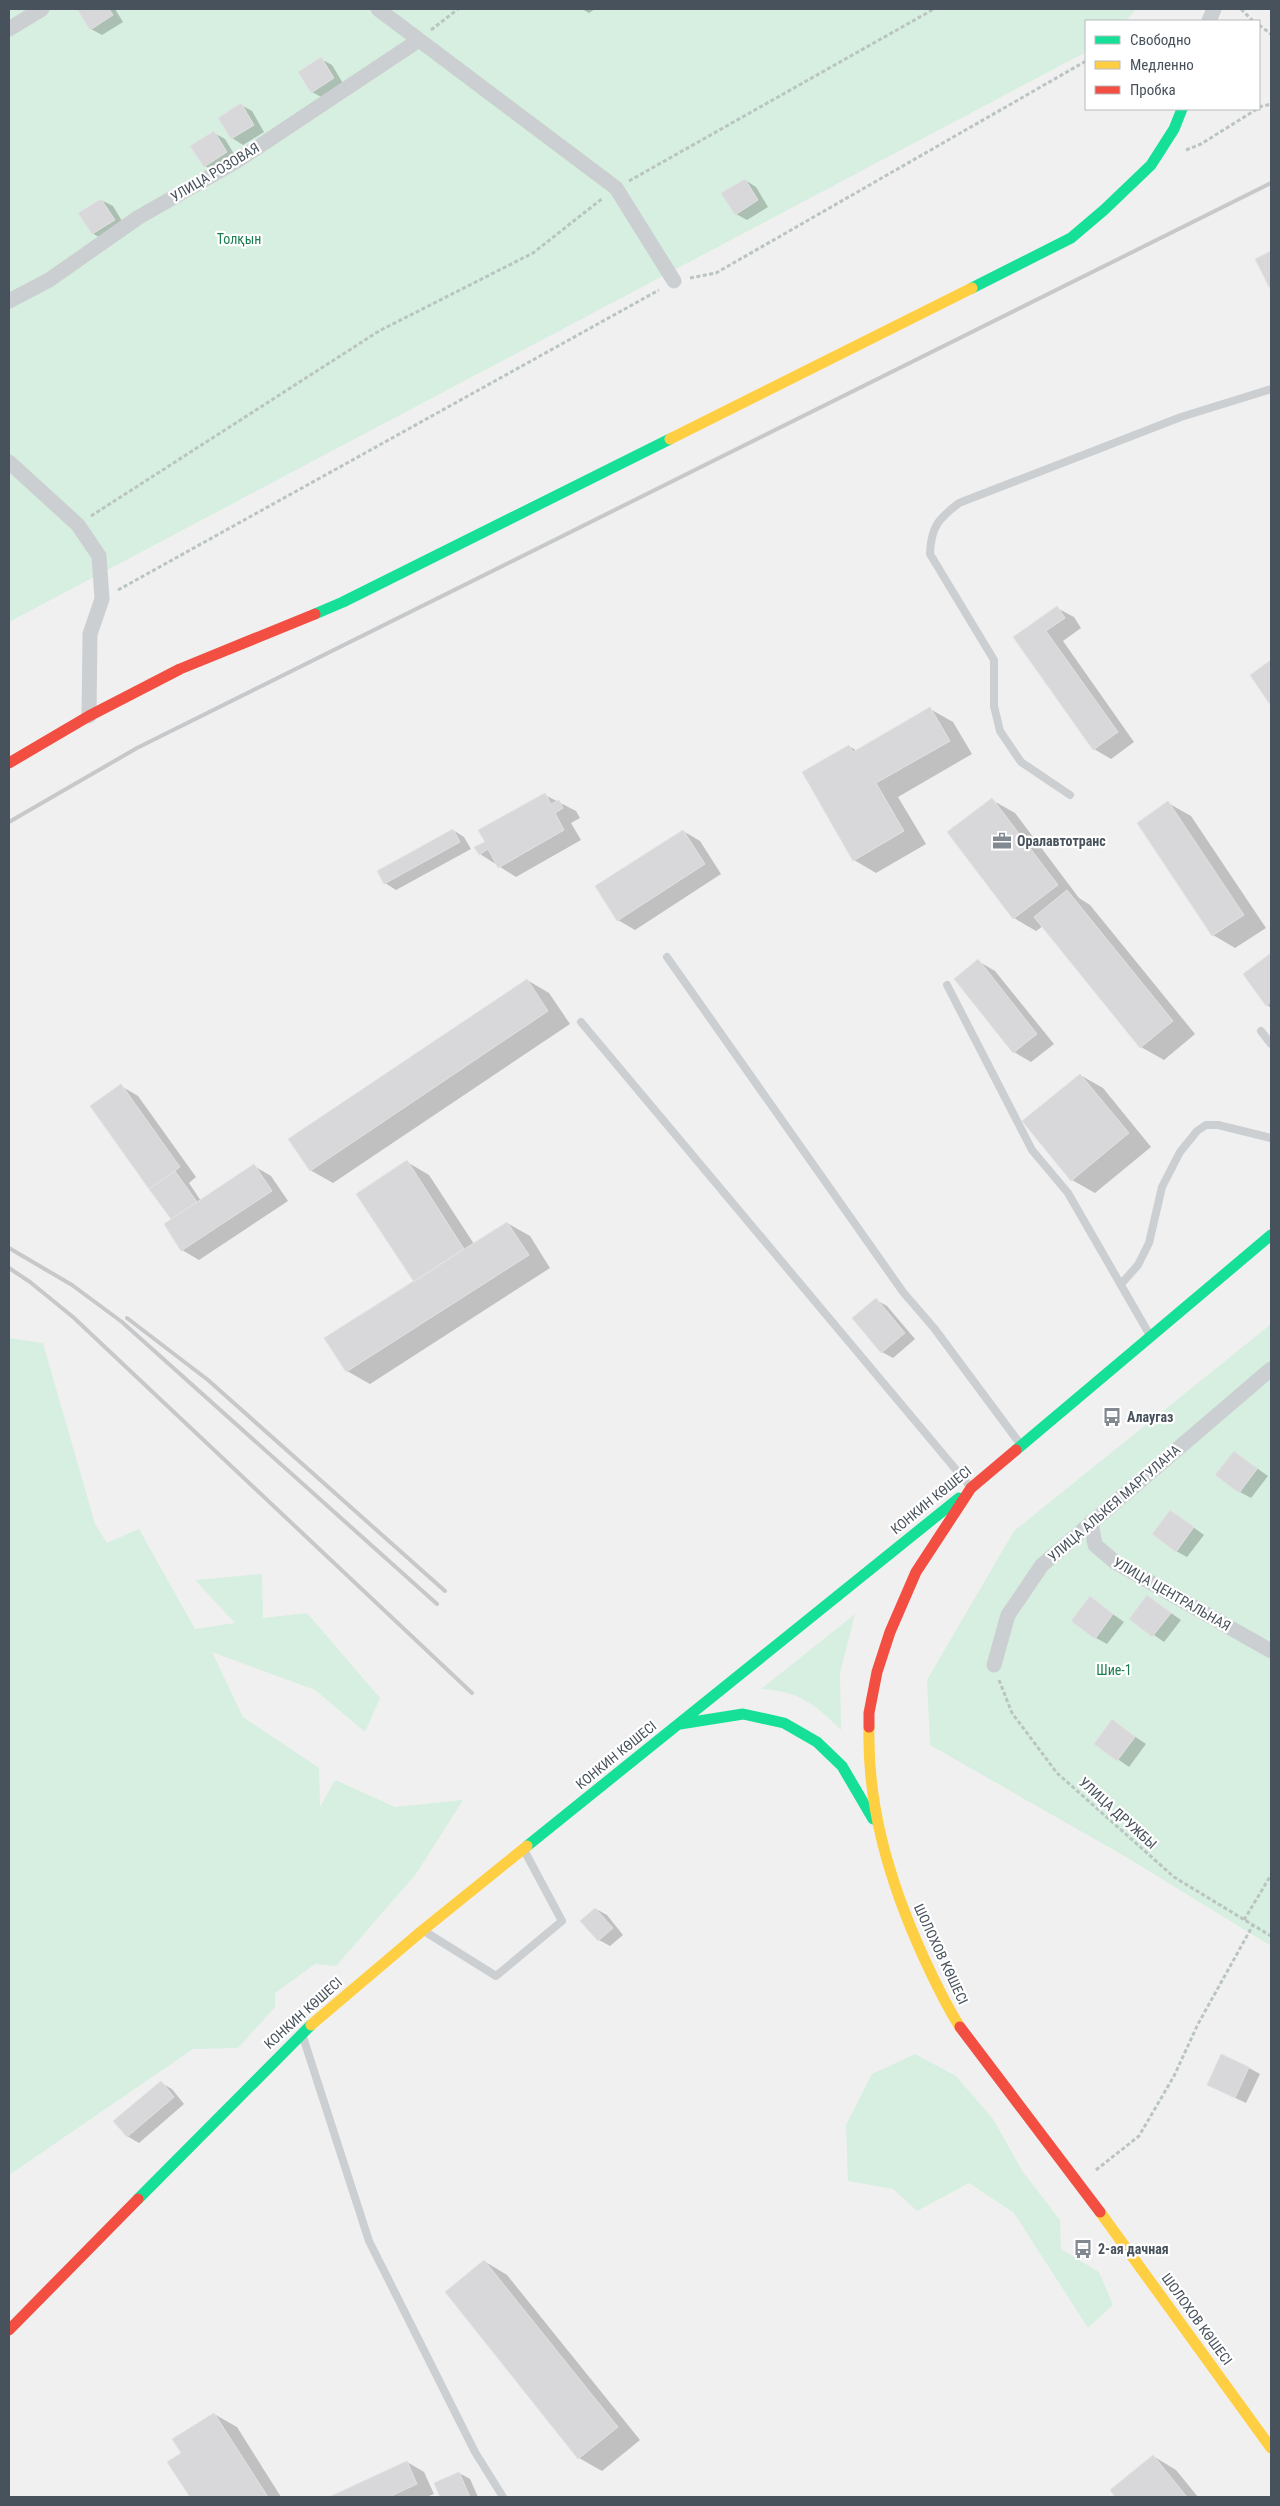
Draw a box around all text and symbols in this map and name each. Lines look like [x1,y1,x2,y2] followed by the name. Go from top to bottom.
[1085,20,1260,110] legend
[1130,31,1191,49] text: Свободно
[1130,56,1194,74] text: Медленно
[1130,81,1176,99] text: Пробка
[168,139,262,205] street label: УЛИЦА РОЗОВАЯ
[217,231,261,247] park label: Толқын
[991,830,1013,852] office icon: Оралавтотранс
[1017,833,1106,849] place label: Оралавтотранс
[1101,1406,1123,1428] bus stop icon: Алаугаз
[1127,1409,1173,1425] place label: Алаугаз
[1045,1441,1183,1565] street label: УЛИЦА АЛЬКЕЯ МАРГУЛАНА
[888,1463,974,1537] street label: КОНКИН КӨШЕСІ
[1111,1554,1233,1634] street label: УЛИЦА ЦЕНТРАЛЬНАЯ
[1096,1662,1132,1678] park label: Шие-1
[573,1718,659,1792] street label: КОНКИН КӨШЕСІ
[1076,1774,1160,1852] street label: УЛИЦА ДРУЖБЫ
[911,1901,971,2007] street label: ШОЛОХОВ КӨШЕСІ
[261,1974,345,2052] street label: КОНКИН КӨШЕСІ
[1072,2238,1094,2260] bus stop icon: 2-ая дачная
[1098,2241,1169,2257] place label: 2-ая дачная
[1158,2270,1236,2368] street label: ШОЛОХОВ КӨШЕСІ

